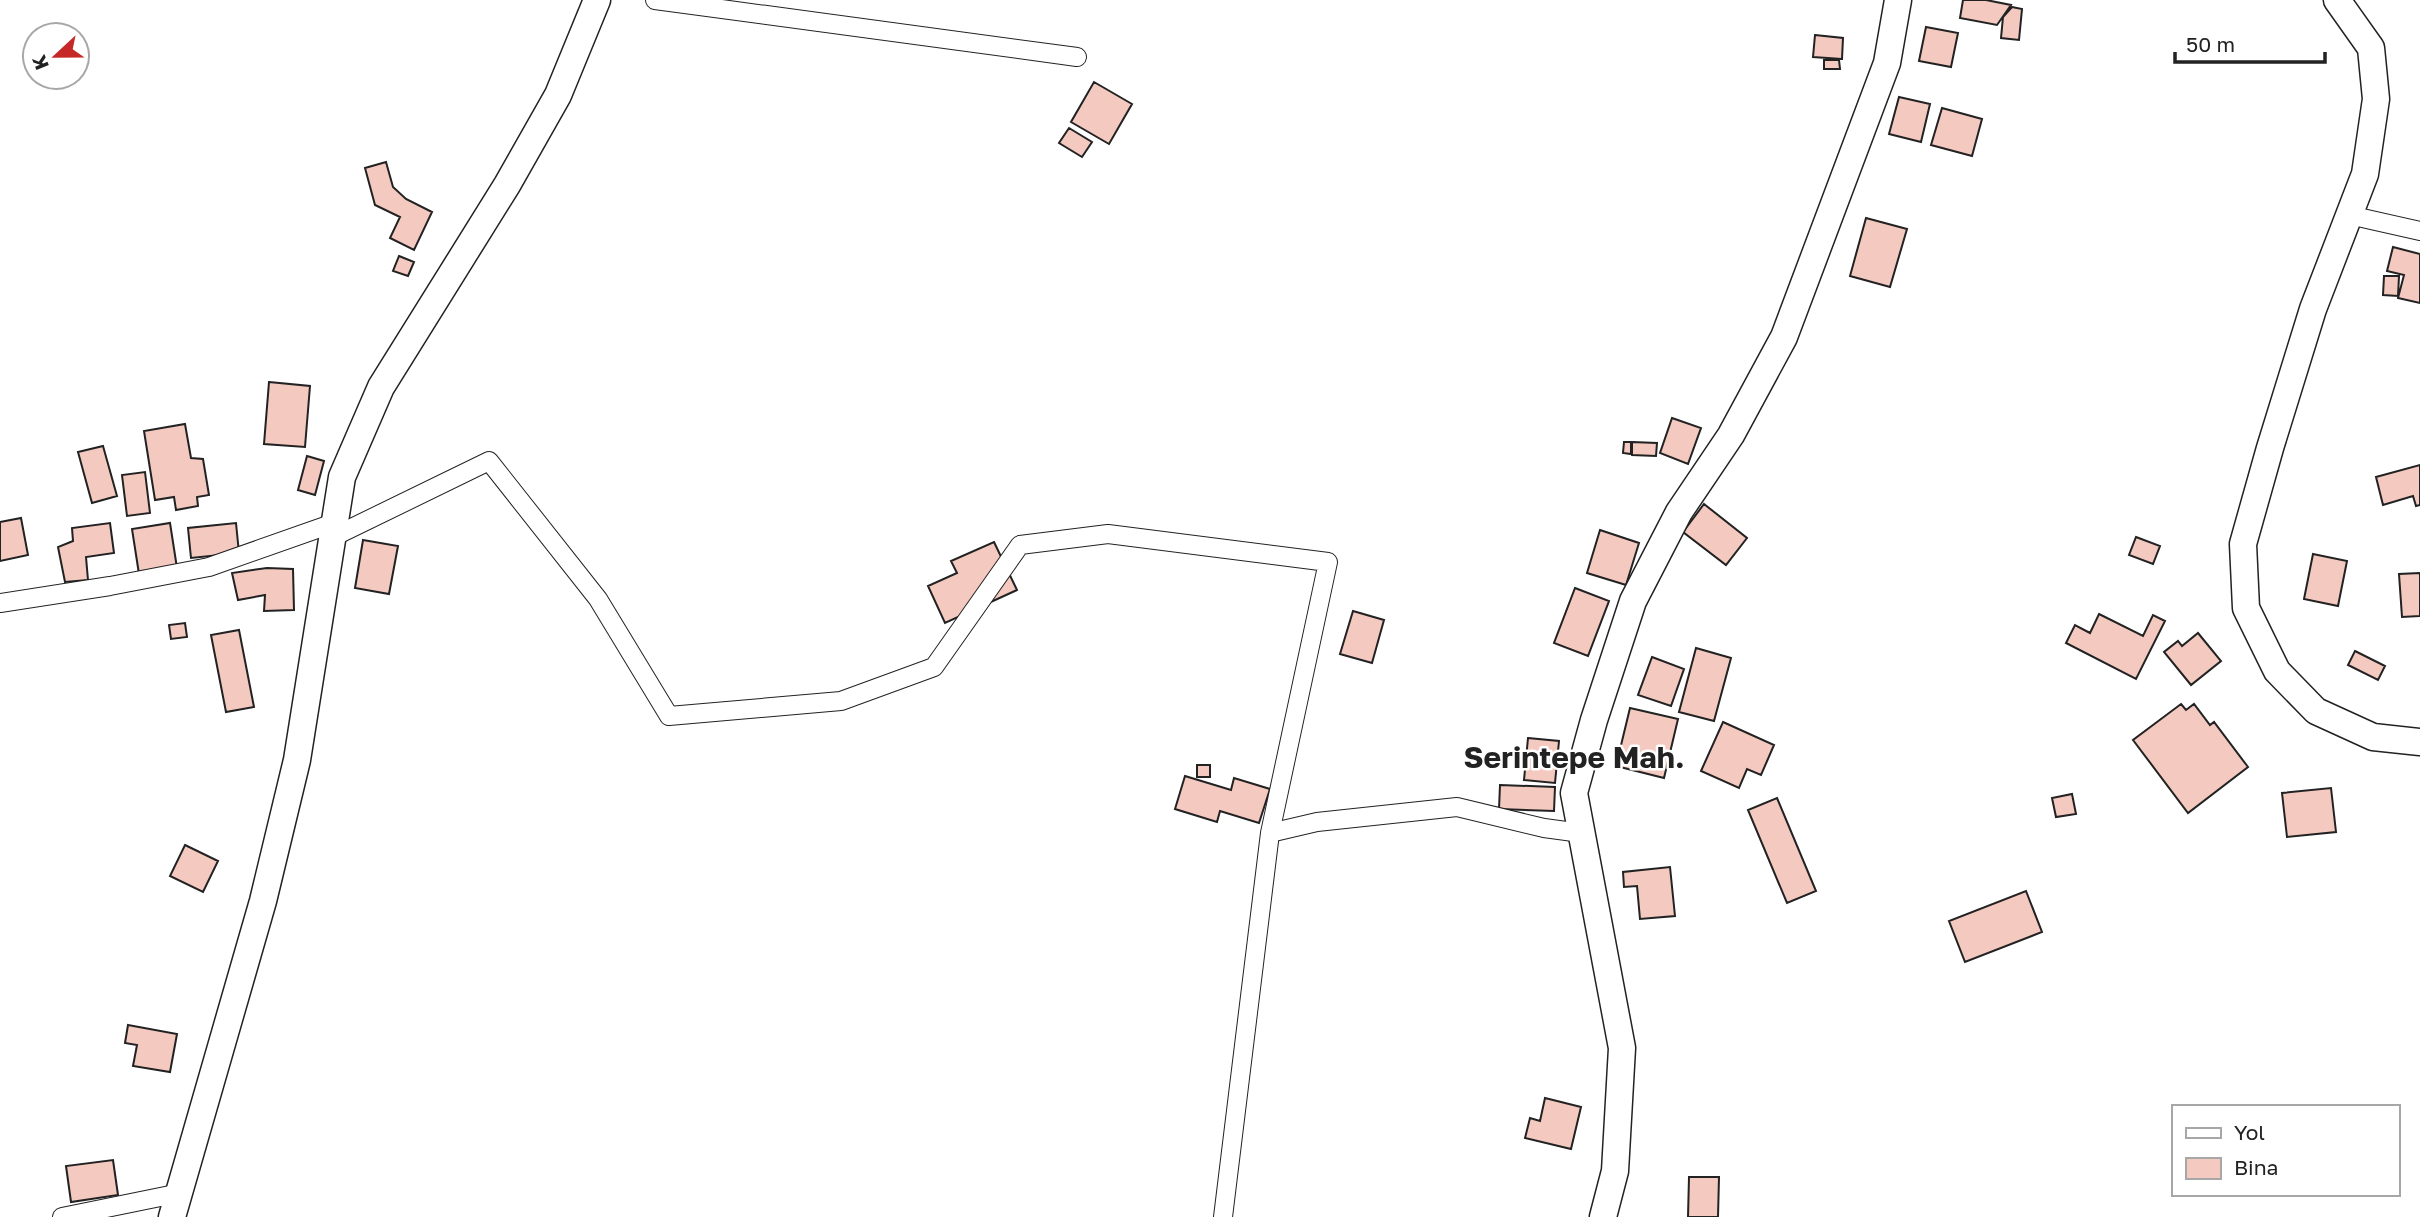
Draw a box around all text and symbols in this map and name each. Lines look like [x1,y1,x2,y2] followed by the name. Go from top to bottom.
[21,21,91,91] north arrow
[2175,21,2326,65] scale bar
[2186,31,2235,57] text: 50 m
[26,52,53,73] text: K
[1463,739,1685,775] district label: Serintepe Mah.
[2172,1105,2399,1196] legend
[2234,1119,2265,1145] text: Yol
[2234,1154,2278,1180] text: Bina

